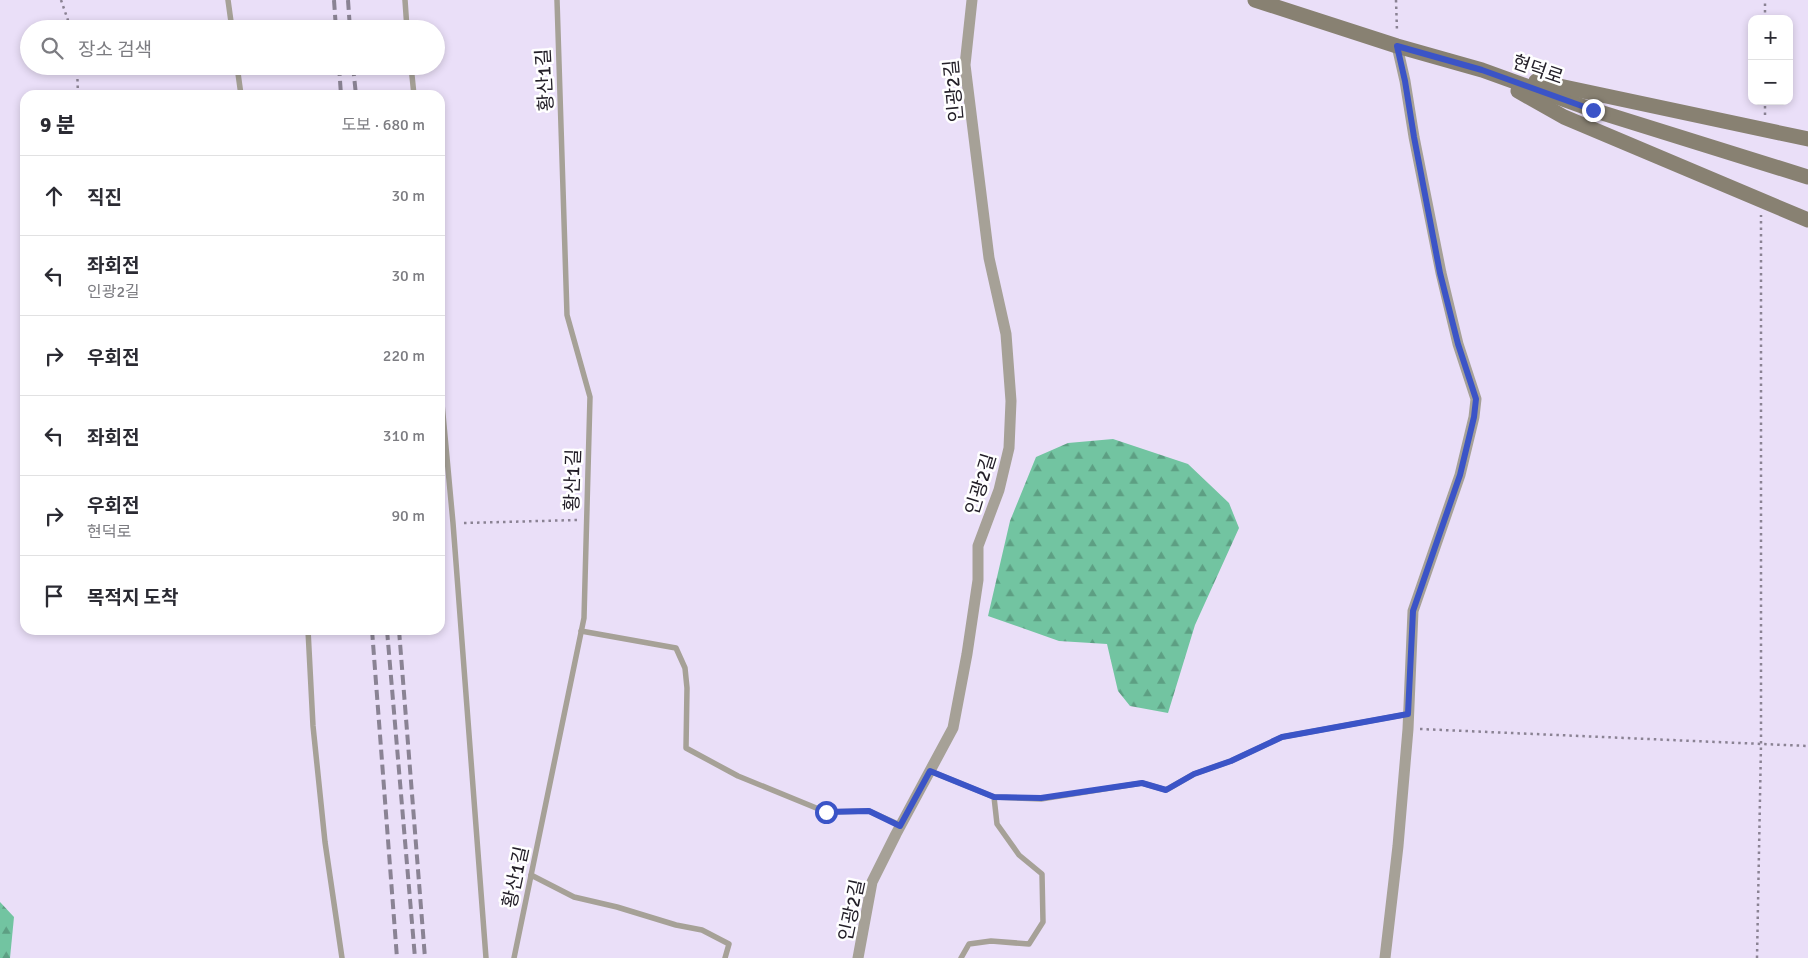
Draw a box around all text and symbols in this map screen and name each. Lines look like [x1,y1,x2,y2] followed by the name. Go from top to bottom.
[1748,15,1793,105] map controls
[1748,15,1793,60] button: +
[20,20,445,75] search box
[38,34,66,62] icon: search
[78,38,152,62] text: 장소 검색
[531,48,559,112] street label: 황산1길
[1509,50,1566,90] street label: 현덕로
[939,59,969,123] street label: 인광2길
[1748,60,1793,105] button: −
[1582,99,1605,122] route end
[40,112,75,138] text: 9 분
[341,115,425,135] text: 도보 · 680 m
[40,182,68,210] icon: ahead
[87,186,122,210] text: 직진
[391,186,425,206] text: 30 m
[87,254,139,278] text: 좌회전
[40,262,68,290] icon: left
[391,266,425,286] text: 30 m
[87,282,140,302] text: 인광2길
[40,342,68,370] icon: right
[87,346,139,370] text: 우회전
[383,346,425,366] text: 220 m
[40,422,68,450] icon: left
[87,426,139,450] text: 좌회전
[383,426,425,446] text: 310 m
[560,448,586,512] street label: 황산1길
[960,451,1002,518] street label: 인광2길
[87,494,139,518] text: 우회전
[40,502,68,530] icon: right
[391,506,425,526] text: 90 m
[87,522,131,542] text: 현덕로
[40,582,68,610] icon: arrive
[87,586,179,610] text: 목적지 도착
[815,801,838,824] route start
[498,844,534,910] street label: 황산1길
[834,877,870,943] street label: 인광2길

